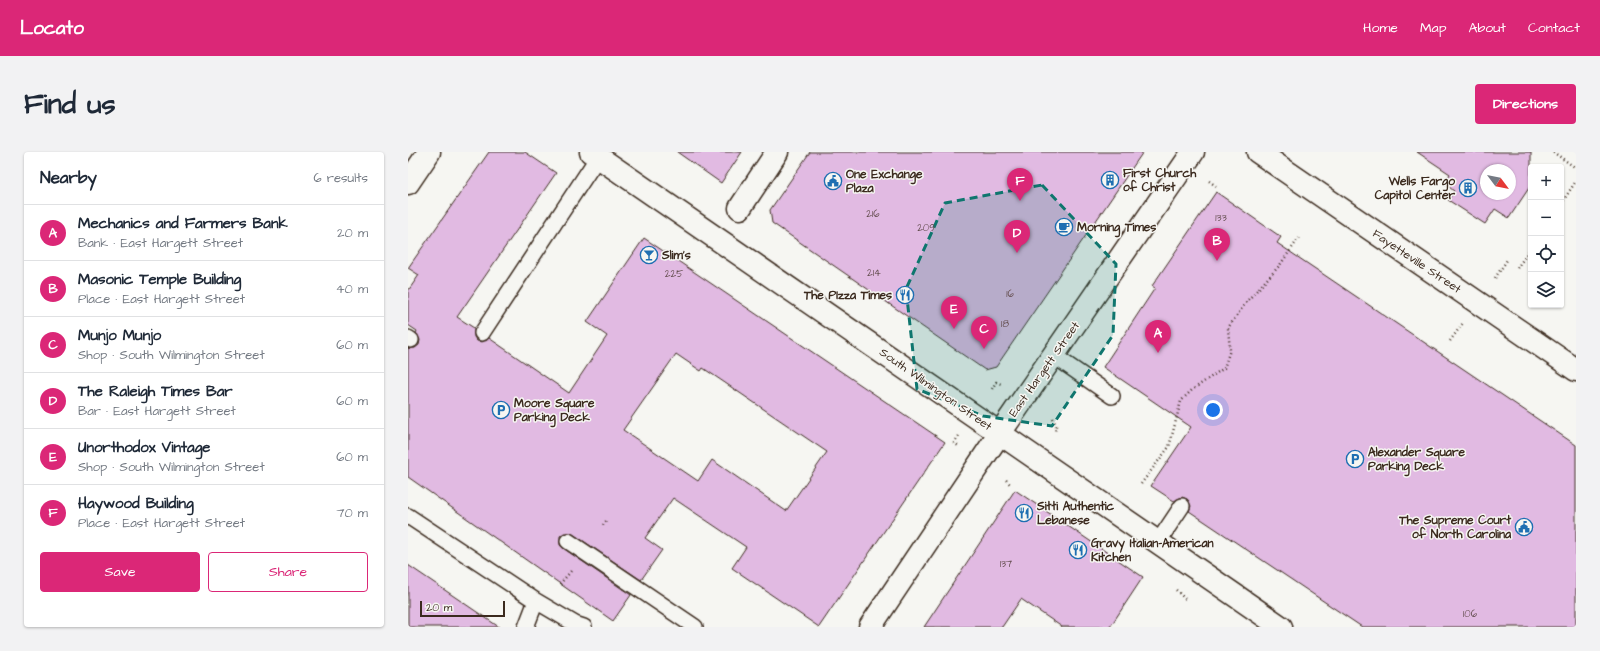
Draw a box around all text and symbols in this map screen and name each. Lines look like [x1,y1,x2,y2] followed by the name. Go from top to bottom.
[20,15,84,42] text: Locato
[1363,18,1398,38] text: Home
[1420,18,1446,38] text: Map
[1468,18,1506,38] text: About
[1528,18,1580,38] text: Contact
[1475,84,1576,124] button: Directions
[24,85,115,124] text: Find us
[1480,164,1516,200] north arrow
[1528,164,1564,308] map controls
[1528,164,1564,200] button: +
[1123,165,1197,196] place label: First Church of Christ
[40,166,97,190] text: Nearby
[846,166,923,197] place label: One Exchange Plaza
[1007,168,1033,201] pin: F
[313,169,368,187] text: 6 results
[1100,170,1120,190] building icon: First Church of Christ
[823,171,843,191] public building icon: One Exchange Plaza
[1375,173,1455,205] place label: Wells Fargo Capitol Center
[1458,178,1478,198] building icon: Wells Fargo Capitol Center
[1528,200,1564,236] button: −
[866,207,880,221] house number: 216
[1215,211,1227,225] house number: 133
[78,213,288,234] text: Mechanics and Farmers Bank
[1054,217,1074,237] cafe icon: Morning Times
[1077,219,1156,238] place label: Morning Times
[1004,220,1030,253] pin: D
[917,221,935,235] house number: 209
[49,224,57,242] text: A
[337,224,368,242] text: 20 m
[1368,225,1465,298] street label: Fayetteville Street
[1204,228,1230,261] pin: B
[78,234,243,252] text: Bank · East Hargett Street
[1528,236,1564,272] button: locate
[639,245,659,265] bar icon: Slim's
[661,247,691,264] place label: Slim's
[867,266,881,280] house number: 214
[665,267,683,281] house number: 225
[78,269,241,290] text: Masonic Temple Building
[1528,272,1564,308] button: layers
[48,280,58,298] text: B
[336,280,368,298] text: 40 m
[895,285,915,305] restaurant icon: The PIzza Times
[803,287,892,304] place label: The PIzza Times
[1006,287,1014,301] house number: 16
[78,290,245,308] text: Place · East Hargett Street
[941,296,967,329] pin: E
[971,316,997,349] pin: C
[1001,317,1009,331] house number: 18
[1005,318,1085,421] street label: East Hargett Street
[1145,320,1171,353] pin: A
[78,325,161,346] text: Munjo Munjo
[48,336,58,354] text: C
[336,336,368,354] text: 60 m
[875,344,996,436] street label: South Wilmington Street
[78,346,265,364] text: Shop · South Wilmington Street
[78,381,233,402] text: The Raleigh Times Bar
[49,392,57,410] text: D
[336,392,368,410] text: 60 m
[514,395,595,428] place label: Moore Square Parking Deck
[491,400,511,420] parking icon: Moore Square Parking Deck
[1203,400,1223,420] your location
[78,402,236,420] text: Bar · East Hargett Street
[78,437,210,458] text: Unorthodox Vintage
[1368,444,1466,477] place label: Alexander Square Parking Deck
[49,448,57,466] text: E
[336,448,368,466] text: 60 m
[1345,449,1365,469] parking icon: Alexander Square Parking Deck
[78,458,265,476] text: Shop · South Wilmington Street
[78,493,194,514] text: Haywood Building
[1036,498,1115,529] place label: Sitti Authentic Lebanese
[1014,503,1034,523] restaurant icon: Sitti Authentic Lebanese
[48,504,58,522] text: F
[336,504,368,522] text: 70 m
[1398,512,1512,543] place label: The Supreme Court of North Carolina
[78,514,245,532] text: Place · East Hargett Street
[1514,517,1534,537] public building icon: The Supreme Court of North Carolina
[1091,535,1214,566] place label: Gravy Italian-American Kitchen
[1068,540,1088,560] restaurant icon: Gravy Italian-American Kitchen
[40,552,200,592] button: Save
[208,552,368,592] button: Share
[1000,557,1012,571] house number: 137
[420,599,505,618] scale bar
[426,600,452,615] text: 20 m
[1463,607,1478,621] house number: 106

